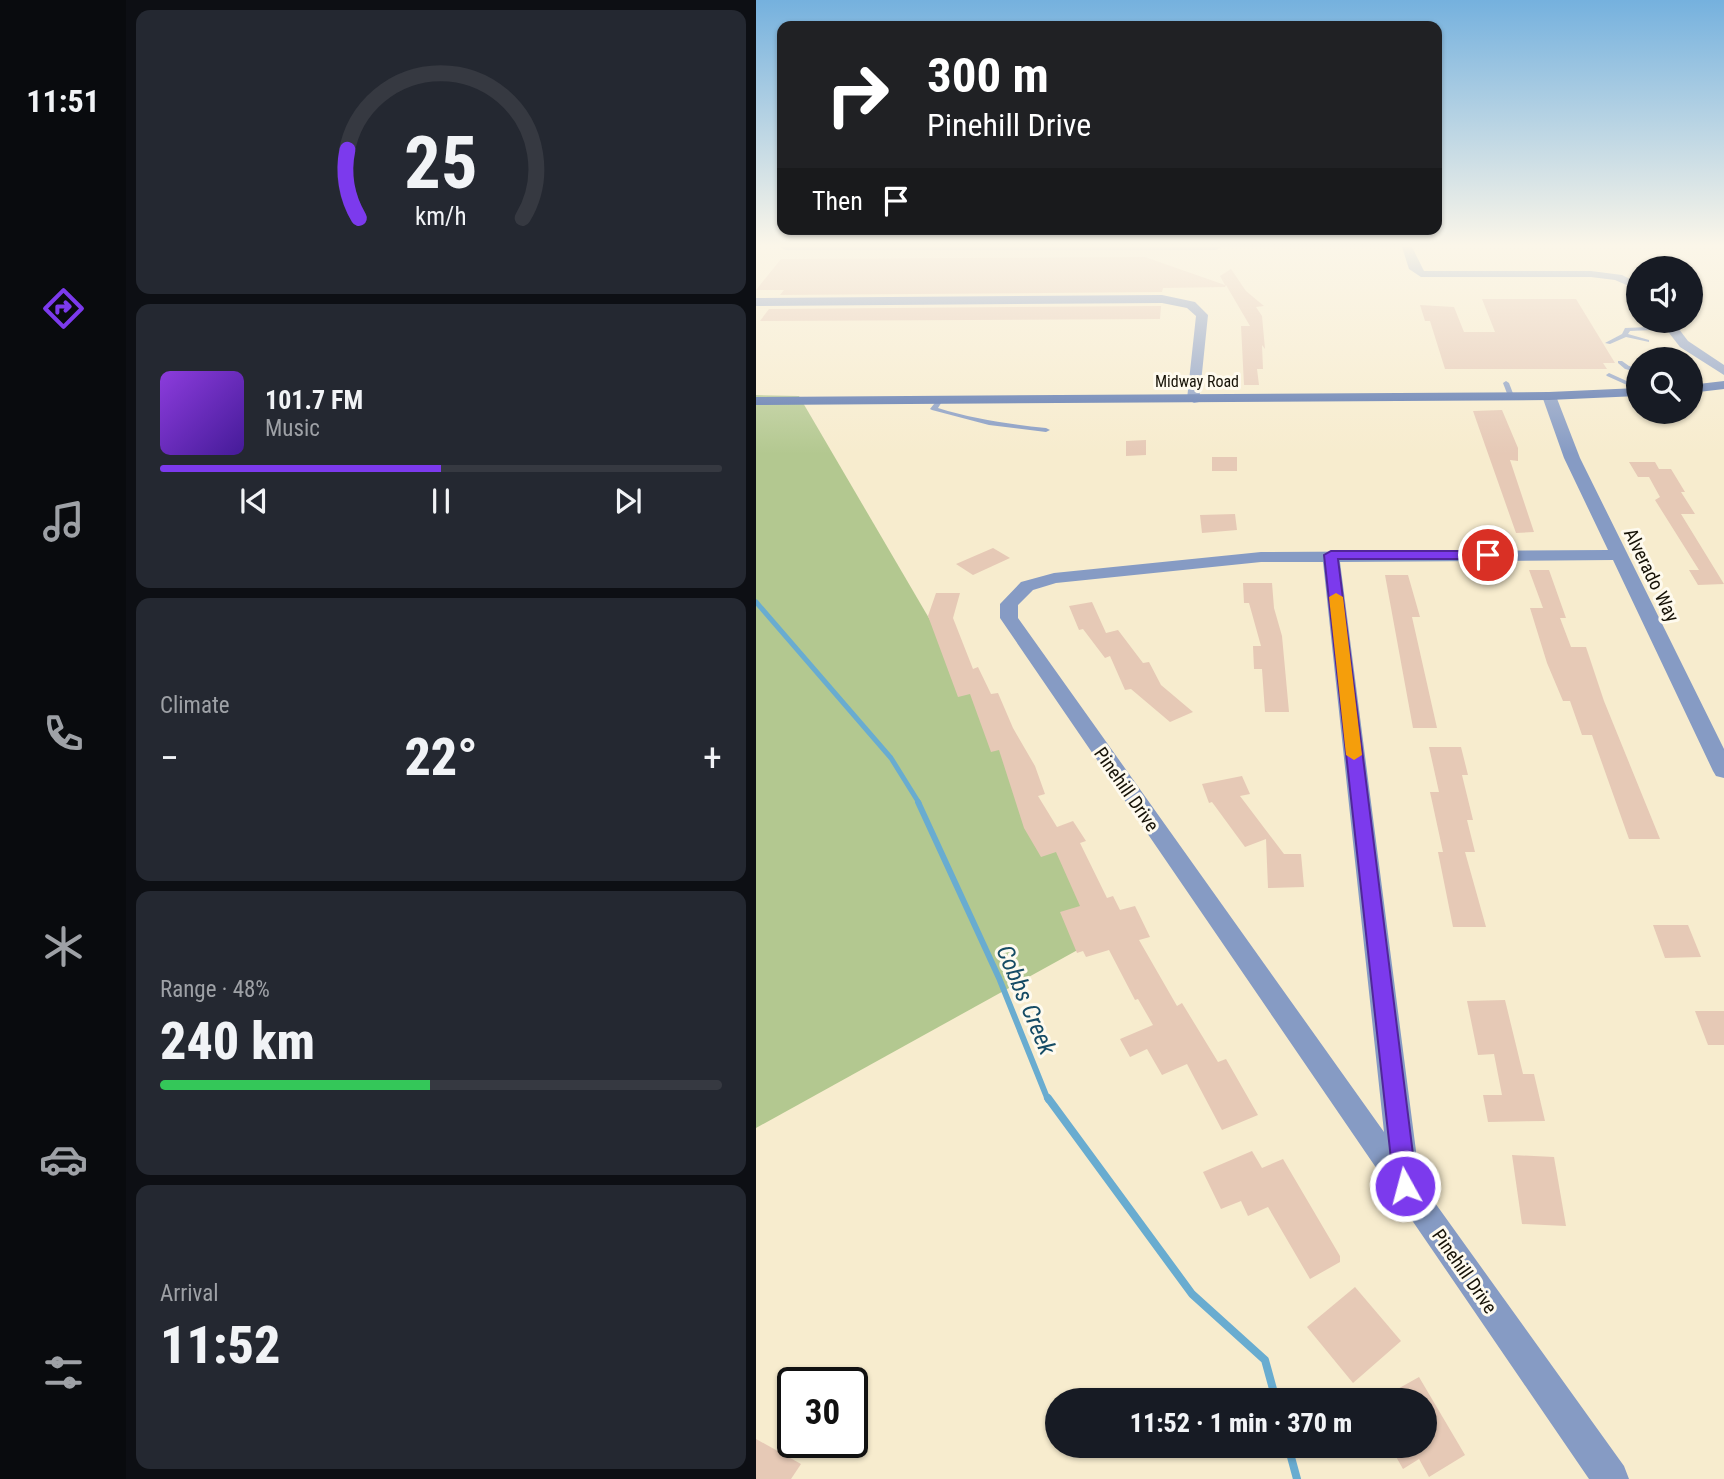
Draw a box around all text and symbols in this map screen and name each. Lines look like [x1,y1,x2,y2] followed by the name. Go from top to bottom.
[927,47,1049,104] text: 300 m
[812,49,903,140] icon: right
[26,82,100,120] text: 11:51
[927,106,1091,144] text: Pinehill Drive
[404,120,478,206] text: 25
[877,182,915,220] icon: arrive
[812,186,863,216] text: Then
[415,202,467,231] text: km/h
[1626,256,1703,424] map controls
[1626,256,1703,333] button: sound
[39,284,88,333] icon: directions
[1626,347,1703,424] button: search
[1155,372,1239,391] street label: Midway Road
[265,385,363,415] text: 101.7 FM
[265,415,320,442] text: Music
[235,482,273,520] icon: previous
[422,482,460,520] icon: pause
[609,482,647,520] icon: next
[39,497,88,546] icon: music
[1458,525,1518,585] pin
[1619,525,1684,626] street label: Alverado Way
[1469,536,1507,574] icon: arrive
[160,692,230,719] text: Climate
[39,709,88,758] icon: phone
[404,727,478,788] text: 22°
[160,736,179,780] text: −
[703,736,722,780] text: +
[1089,743,1164,836] street label: Pinehill Drive
[39,922,88,971] icon: climate
[990,941,1062,1059] water label: Cobbs Creek
[160,976,270,1003] text: Range · 48%
[160,1011,315,1072] text: 240 km
[39,1135,88,1184] icon: car
[1368,1149,1442,1223] position arrow
[1427,1225,1502,1318] street label: Pinehill Drive
[160,1280,219,1307] text: Arrival
[160,1315,280,1376] text: 11:52
[39,1348,88,1397] icon: filters
[777,1367,868,1458] speed limit sign: 30
[1130,1408,1352,1438] text: 11:52 · 1 min · 370 m

